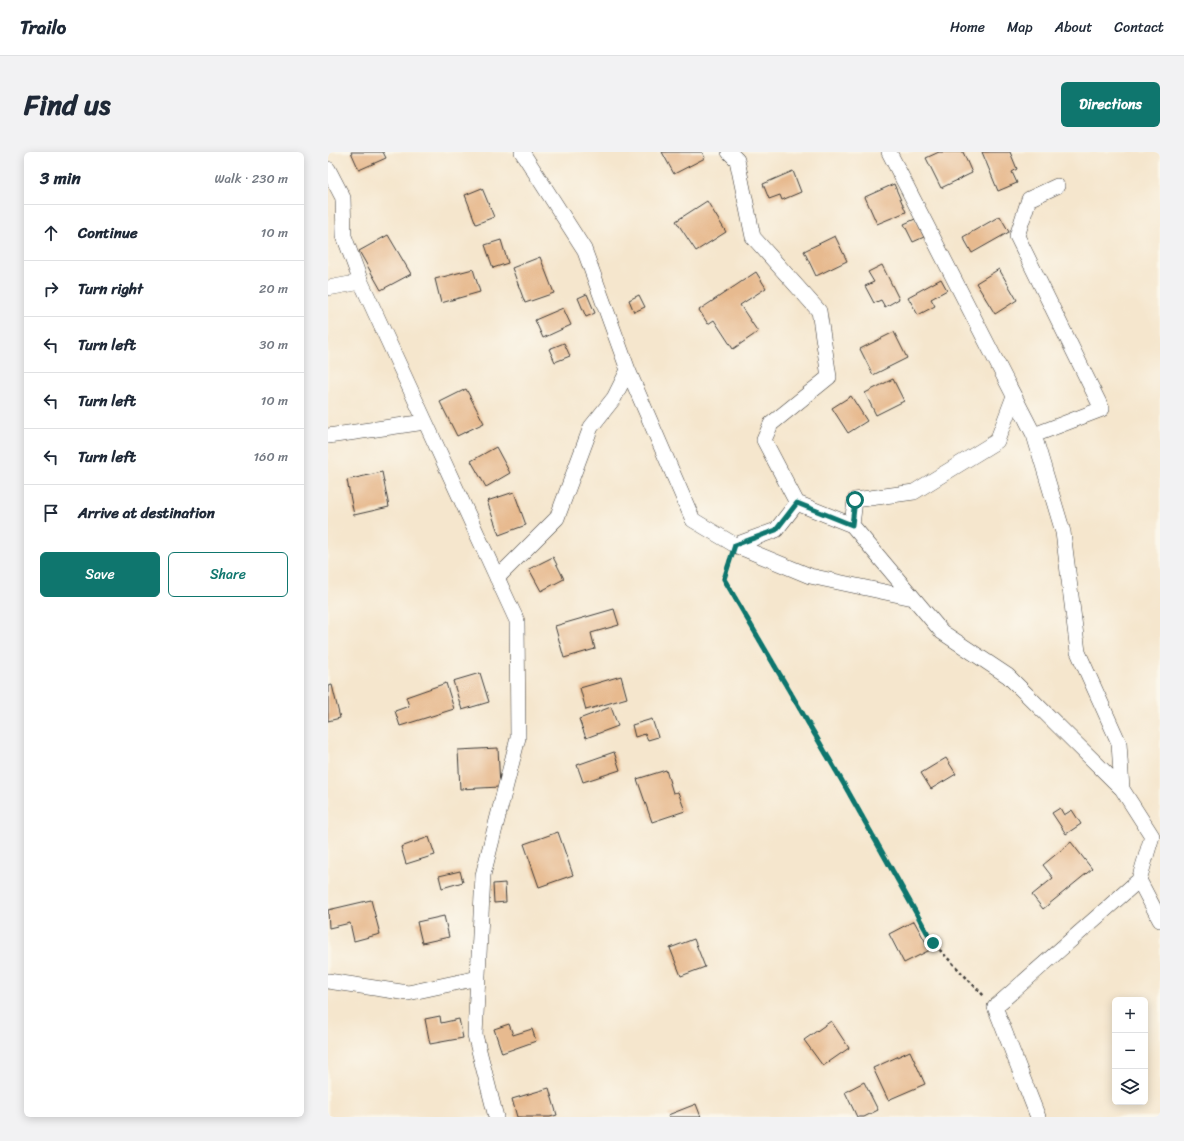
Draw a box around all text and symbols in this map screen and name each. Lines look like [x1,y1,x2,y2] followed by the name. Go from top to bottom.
[20,11,66,44] text: Trailo
[950,15,985,40] text: Home
[1007,15,1033,40] text: Map
[1055,15,1092,40] text: About
[1114,15,1164,40] text: Contact
[24,80,111,129] text: Find us
[1061,82,1160,127] button: Directions
[40,163,81,193] text: 3 min
[214,167,288,190] text: Walk · 230 m
[78,220,138,246] text: Continue
[261,221,288,244] text: 10 m
[40,222,62,244] icon: ahead
[78,276,143,302] text: Turn right
[259,277,288,300] text: 20 m
[40,278,62,300] icon: right
[78,332,136,358] text: Turn left
[259,333,288,356] text: 30 m
[40,334,62,356] icon: left
[78,388,136,414] text: Turn left
[261,389,288,412] text: 10 m
[40,390,62,412] icon: left
[78,444,136,470] text: Turn left
[253,445,288,468] text: 160 m
[40,446,62,468] icon: left
[846,491,864,509] route start
[78,500,215,526] text: Arrive at destination
[40,502,62,524] icon: arrive
[40,552,160,597] button: Save
[168,552,288,597] button: Share
[924,934,942,952] route end
[1112,997,1148,1105] map controls
[1112,997,1148,1033] button: +
[1112,1033,1148,1069] button: −
[1112,1069,1148,1105] button: layers

